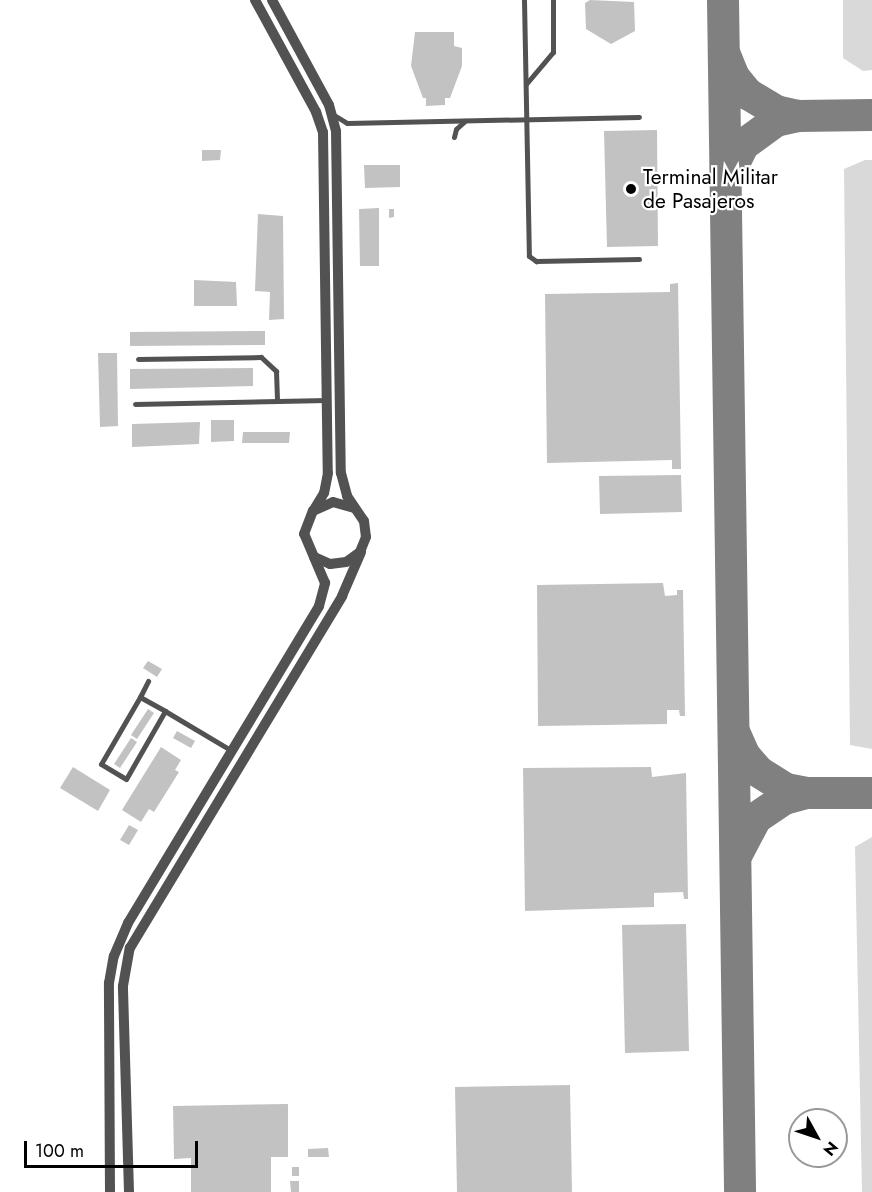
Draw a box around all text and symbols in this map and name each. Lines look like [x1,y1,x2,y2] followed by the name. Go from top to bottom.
[643,164,778,214] place label: Terminal Militar de Pasajeros
[624,182,638,196] marker: Terminal Militar de Pasajeros
[788,1108,848,1168] north arrow
[27,1129,201,1167] scale bar
[818,1136,844,1161] text: N
[35,1138,84,1164] text: 100 m

